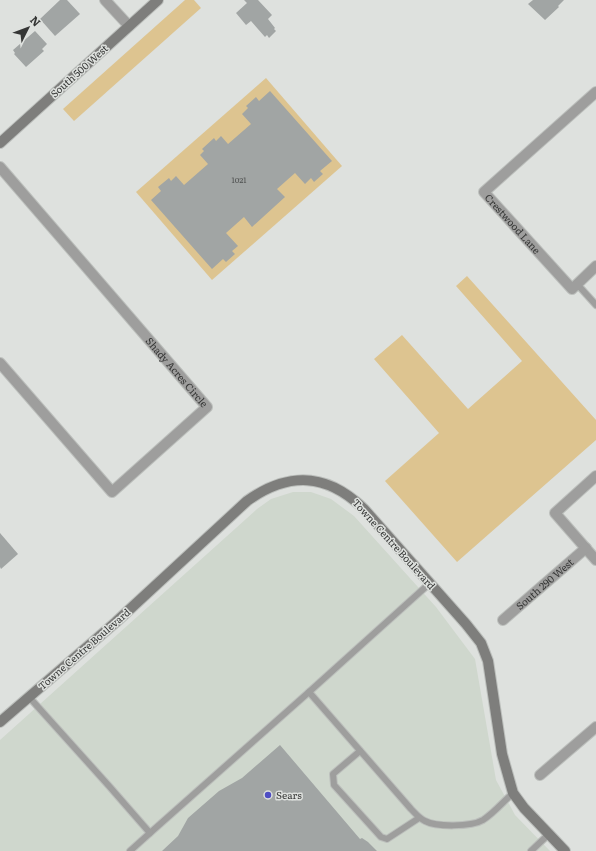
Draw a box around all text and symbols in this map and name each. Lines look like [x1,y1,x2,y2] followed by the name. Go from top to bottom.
[8,8,48,48] north arrow
[27,12,45,29] text: N
[47,41,111,101] street label: South 500 West
[231,174,247,185] house number: 1021
[482,190,544,257] street label: Crestwood Lane
[143,334,212,410] street label: Shady Acres Circle
[349,495,439,592] street label: Towne Centre Boulevard
[512,554,576,613] street label: South 290 West
[34,604,133,693] street label: Towne Centre Boulevard
[276,787,302,802] place label: Sears
[263,790,273,800] marker: Sears

